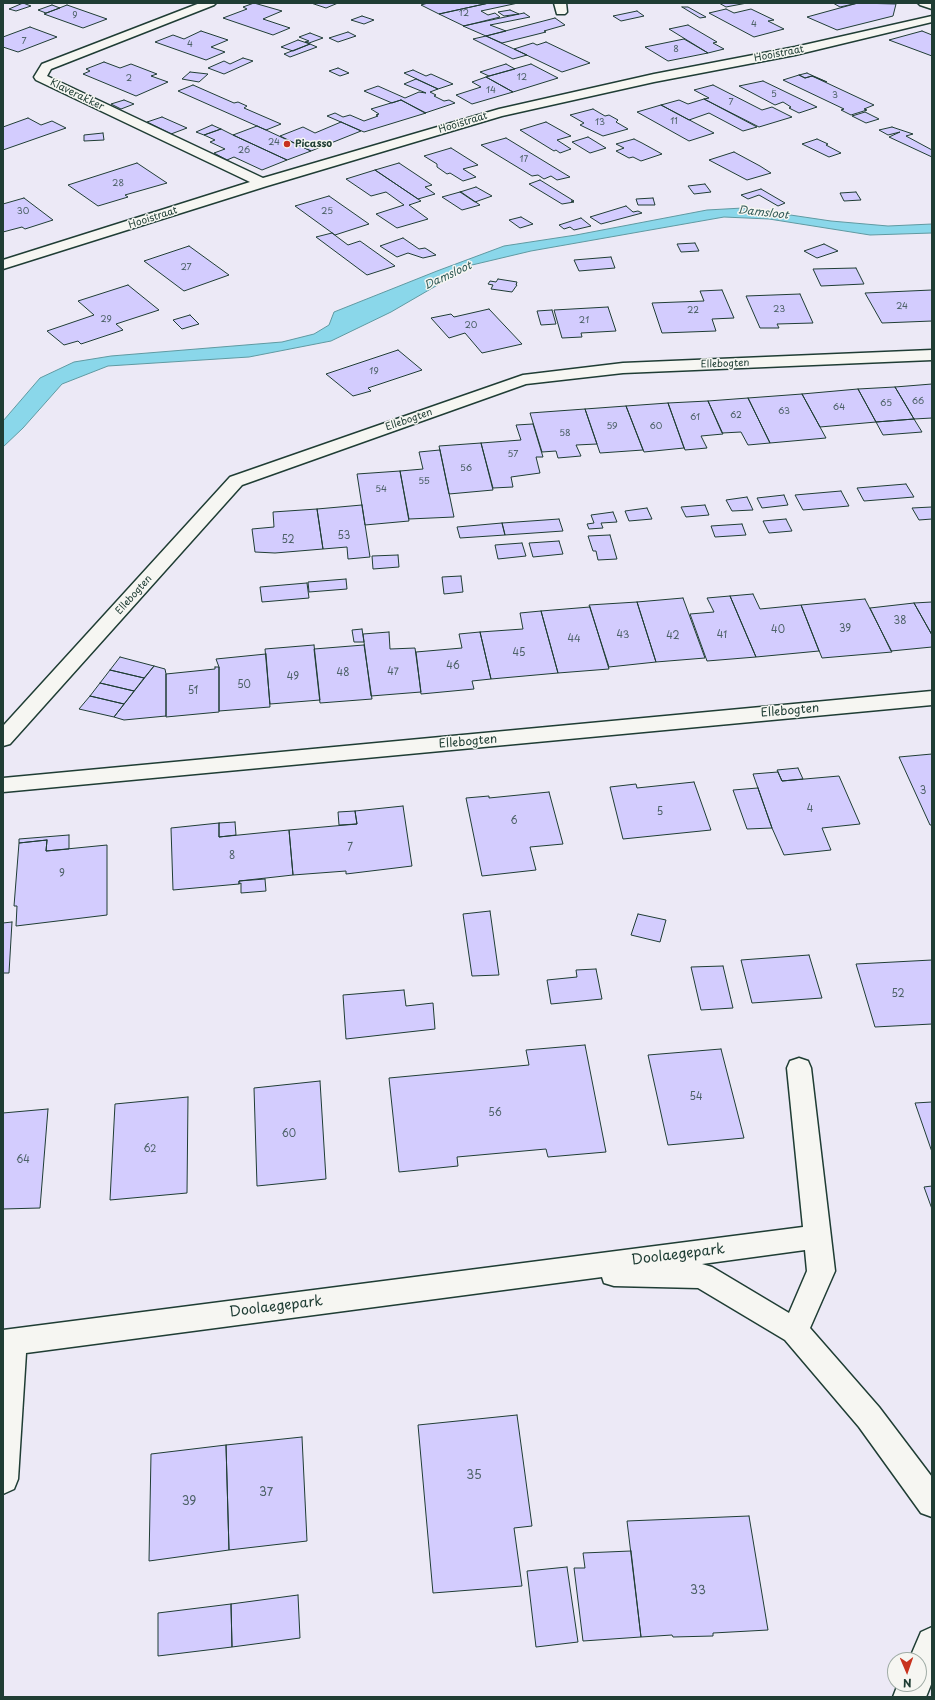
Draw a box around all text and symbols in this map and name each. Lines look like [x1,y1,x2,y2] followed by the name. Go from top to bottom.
[459,9,469,19] house number: 12
[72,11,78,21] house number: 9
[751,20,757,30] house number: 4
[21,37,27,47] house number: 7
[187,40,193,50] house number: 4
[753,43,805,65] street label: Hooistraat
[673,45,679,55] house number: 8
[517,73,527,83] house number: 12
[126,74,132,84] house number: 2
[48,77,106,113] street label: Klaverakker
[486,86,496,96] house number: 14
[771,90,777,100] house number: 5
[832,91,838,101] house number: 3
[728,98,734,108] house number: 7
[437,110,489,136] street label: Hooistraat
[670,117,678,127] house number: 11
[595,118,605,128] house number: 13
[268,138,280,148] house number: 24
[295,138,332,150] place label: Picasso
[282,139,292,149] marker: Picasso
[238,146,250,156] house number: 26
[520,155,528,165] house number: 17
[112,179,124,189] house number: 28
[127,204,179,232] street label: Hooistraat
[737,204,789,222] water label: Damsloot
[17,207,29,217] house number: 30
[321,207,333,217] house number: 25
[422,259,474,293] water label: Damsloot
[180,263,192,273] house number: 27
[896,302,908,312] house number: 24
[773,305,785,315] house number: 23
[687,306,699,316] house number: 22
[100,315,112,325] house number: 29
[579,316,589,326] house number: 21
[465,321,477,331] house number: 20
[700,357,750,371] street label: Ellebogten
[369,367,379,377] house number: 19
[912,397,924,407] house number: 66
[880,399,892,409] house number: 65
[833,403,845,413] house number: 64
[384,406,434,434] street label: Ellebogten
[778,407,790,417] house number: 63
[730,411,742,421] house number: 62
[690,413,700,423] house number: 61
[606,422,618,432] house number: 59
[650,422,662,432] house number: 60
[559,429,571,439] house number: 58
[508,450,518,460] house number: 57
[460,464,472,474] house number: 56
[418,477,430,487] house number: 55
[375,485,387,495] house number: 54
[338,530,350,542] house number: 53
[281,534,295,546] house number: 52
[113,573,155,617] street label: Ellebogten
[894,615,906,627] house number: 38
[839,623,851,635] house number: 39
[771,624,785,636] house number: 40
[617,629,629,641] house number: 43
[717,629,727,641] house number: 41
[666,630,680,642] house number: 42
[567,633,581,645] house number: 44
[513,647,525,659] house number: 45
[446,660,460,672] house number: 46
[387,666,399,678] house number: 47
[337,667,349,679] house number: 48
[287,671,299,683] house number: 49
[237,679,251,691] house number: 50
[188,685,198,697] house number: 51
[760,701,820,721] street label: Ellebogten
[438,732,498,752] street label: Ellebogten
[920,785,926,797] house number: 3
[807,803,813,815] house number: 4
[657,806,663,818] house number: 5
[510,815,518,827] house number: 6
[347,842,353,854] house number: 7
[229,850,235,862] house number: 8
[59,868,65,880] house number: 9
[891,988,905,1000] house number: 52
[689,1091,703,1103] house number: 54
[488,1107,502,1119] house number: 56
[282,1128,296,1140] house number: 60
[143,1143,157,1155] house number: 62
[16,1154,30,1166] house number: 64
[630,1241,726,1269] street label: Doolaegepark
[228,1293,324,1321] street label: Doolaegepark
[466,1469,482,1483] house number: 35
[259,1486,273,1500] house number: 37
[182,1495,196,1509] house number: 39
[690,1584,706,1598] house number: 33
[887,1652,927,1692] north arrow
[903,1675,912,1692] text: N

